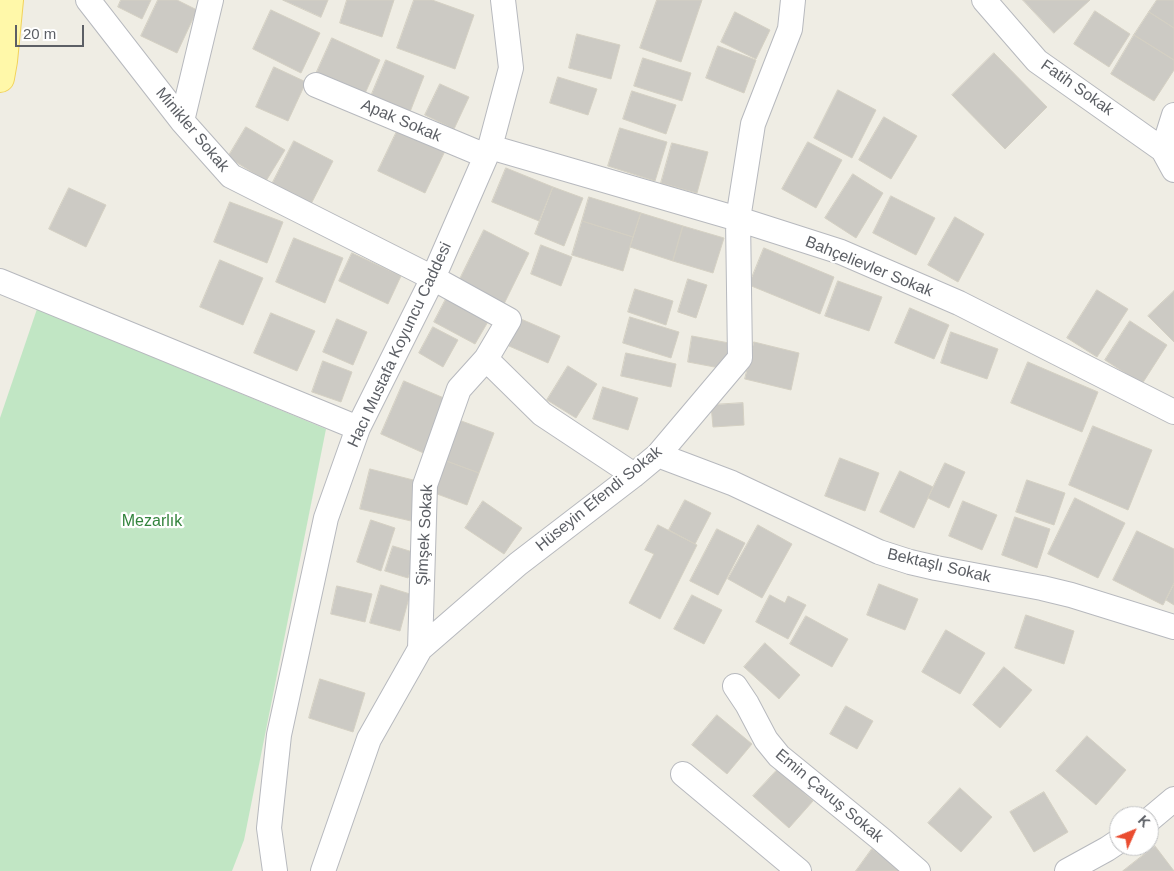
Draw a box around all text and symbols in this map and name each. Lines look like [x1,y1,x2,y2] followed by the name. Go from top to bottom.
[18,15,86,47] scale bar
[23,25,56,42] text: 20 m
[1037,56,1117,120] street label: Fatih Sokak
[151,84,233,176] street label: Minikler Sokak
[358,95,444,147] street label: Apak Sokak
[802,233,936,301] street label: Bahçelievler Sokak
[344,239,456,451] street label: Hacı Mustafa Koyuncu Caddesi
[532,442,666,556] street label: Hüseyin Efendi Sokak
[413,484,437,586] street label: Şimşek Sokak
[122,512,182,532] park label: Mezarlık
[885,545,993,587] street label: Bektaşlı Sokak
[771,745,887,847] street label: Emin Çavuş Sokak
[1109,806,1159,856] north arrow
[1135,812,1153,830] text: K

